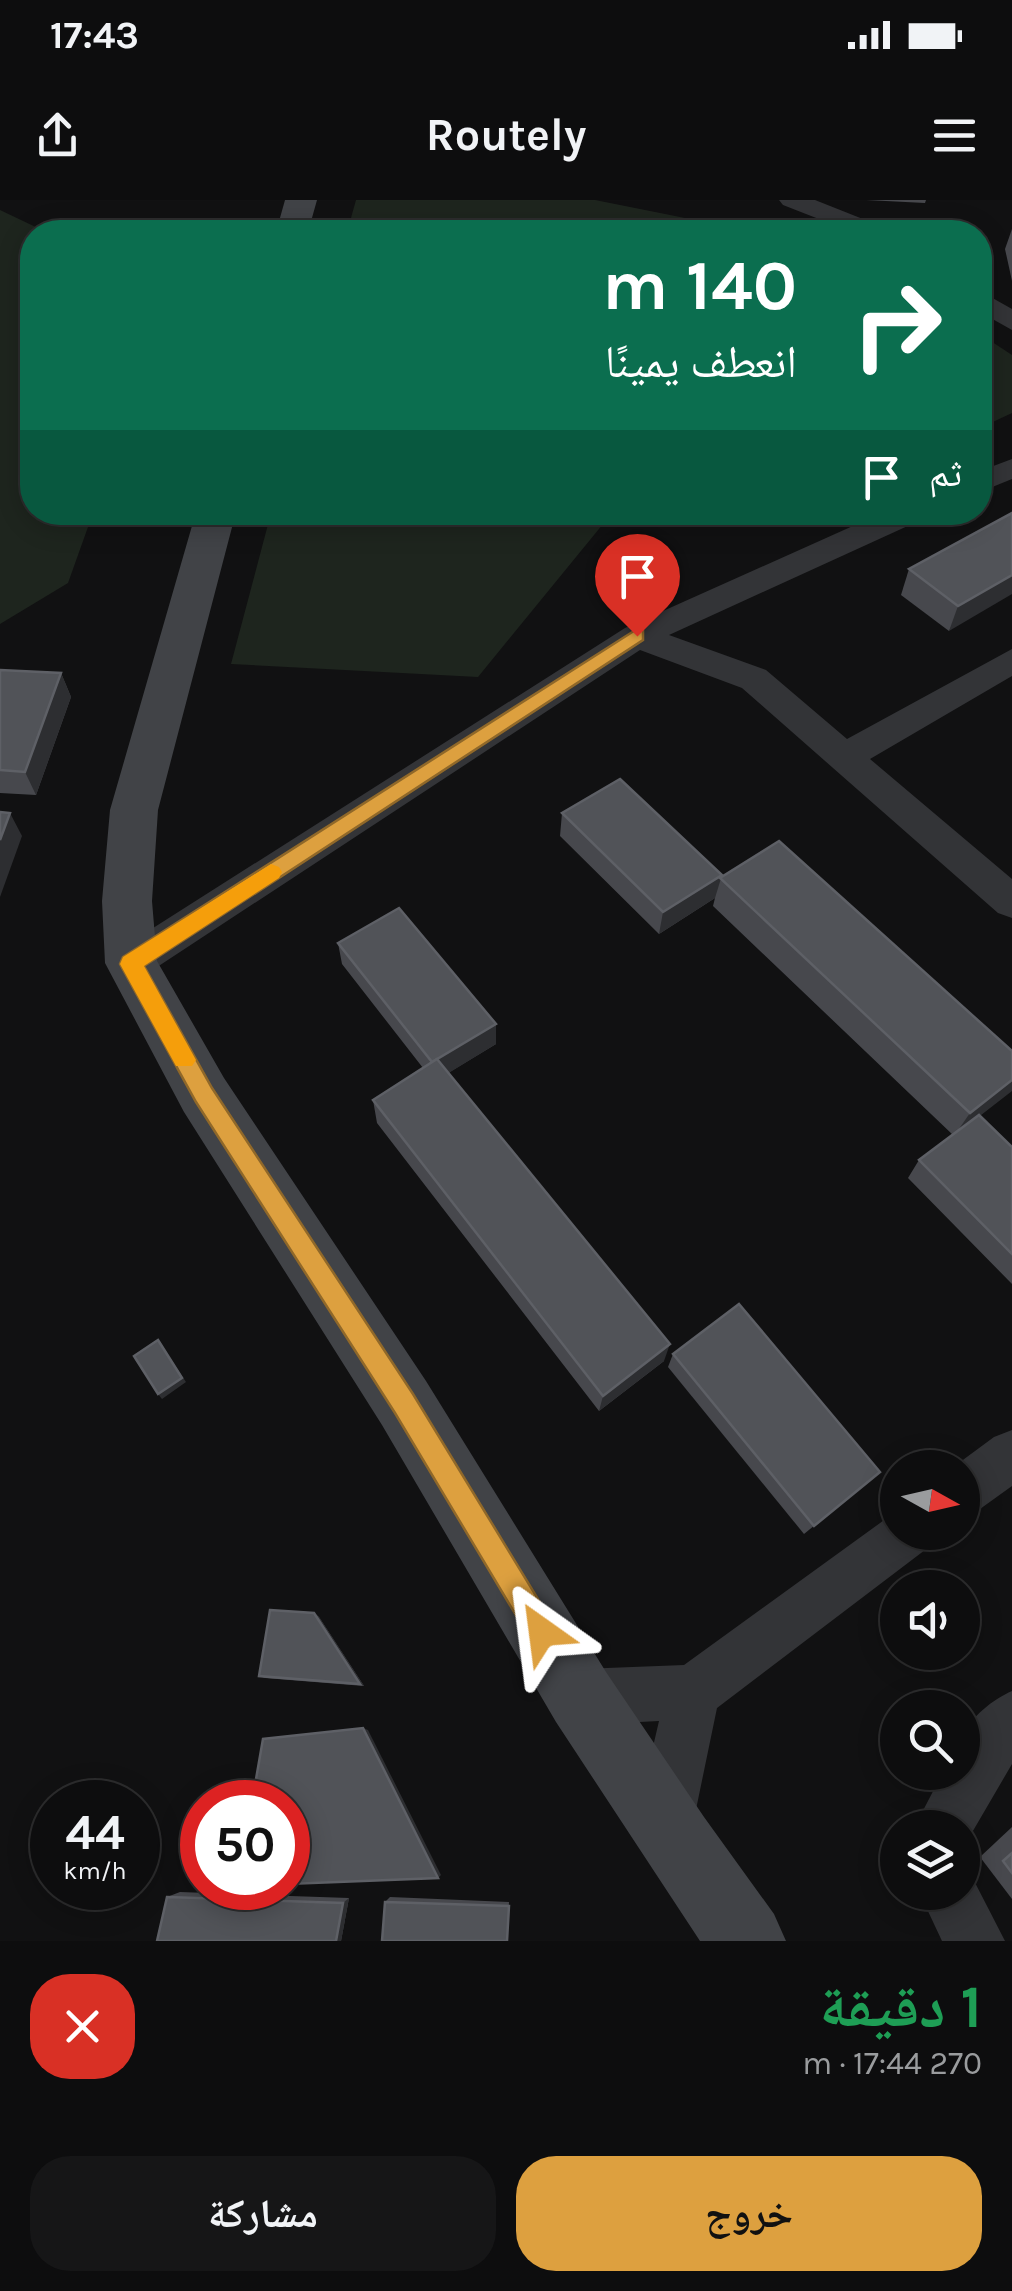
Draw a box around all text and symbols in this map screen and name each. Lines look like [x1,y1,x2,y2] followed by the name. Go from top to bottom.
[50,13,139,58] text: 17:43
[30,108,85,163] icon: share
[927,108,982,163] icon: menu
[426,109,586,161] text: Routely
[602,245,797,327] text: 140 m
[832,260,962,390] icon: right
[605,336,797,388] text: انعطف يمينًا
[854,450,909,505] icon: arrive
[929,451,962,496] text: ثم
[595,534,680,637] pin
[610,549,665,604] icon: arrive
[880,1450,980,1550] north arrow
[880,1450,980,1910] map controls
[880,1570,980,1670] button: sound
[490,1580,594,1684] position arrow
[880,1690,980,1790] button: search
[180,1780,310,1910] speed limit sign: 50
[65,1803,125,1862] text: 44
[880,1810,980,1910] button: layers
[63,1856,127,1885] text: km/h
[819,1972,982,2042] text: 1 دقيقة
[30,1974,135,2079] button: close
[802,2045,982,2082] text: 270 m · 17:44
[30,2156,496,2271] button: مشاركة
[516,2156,982,2271] button: خروج

